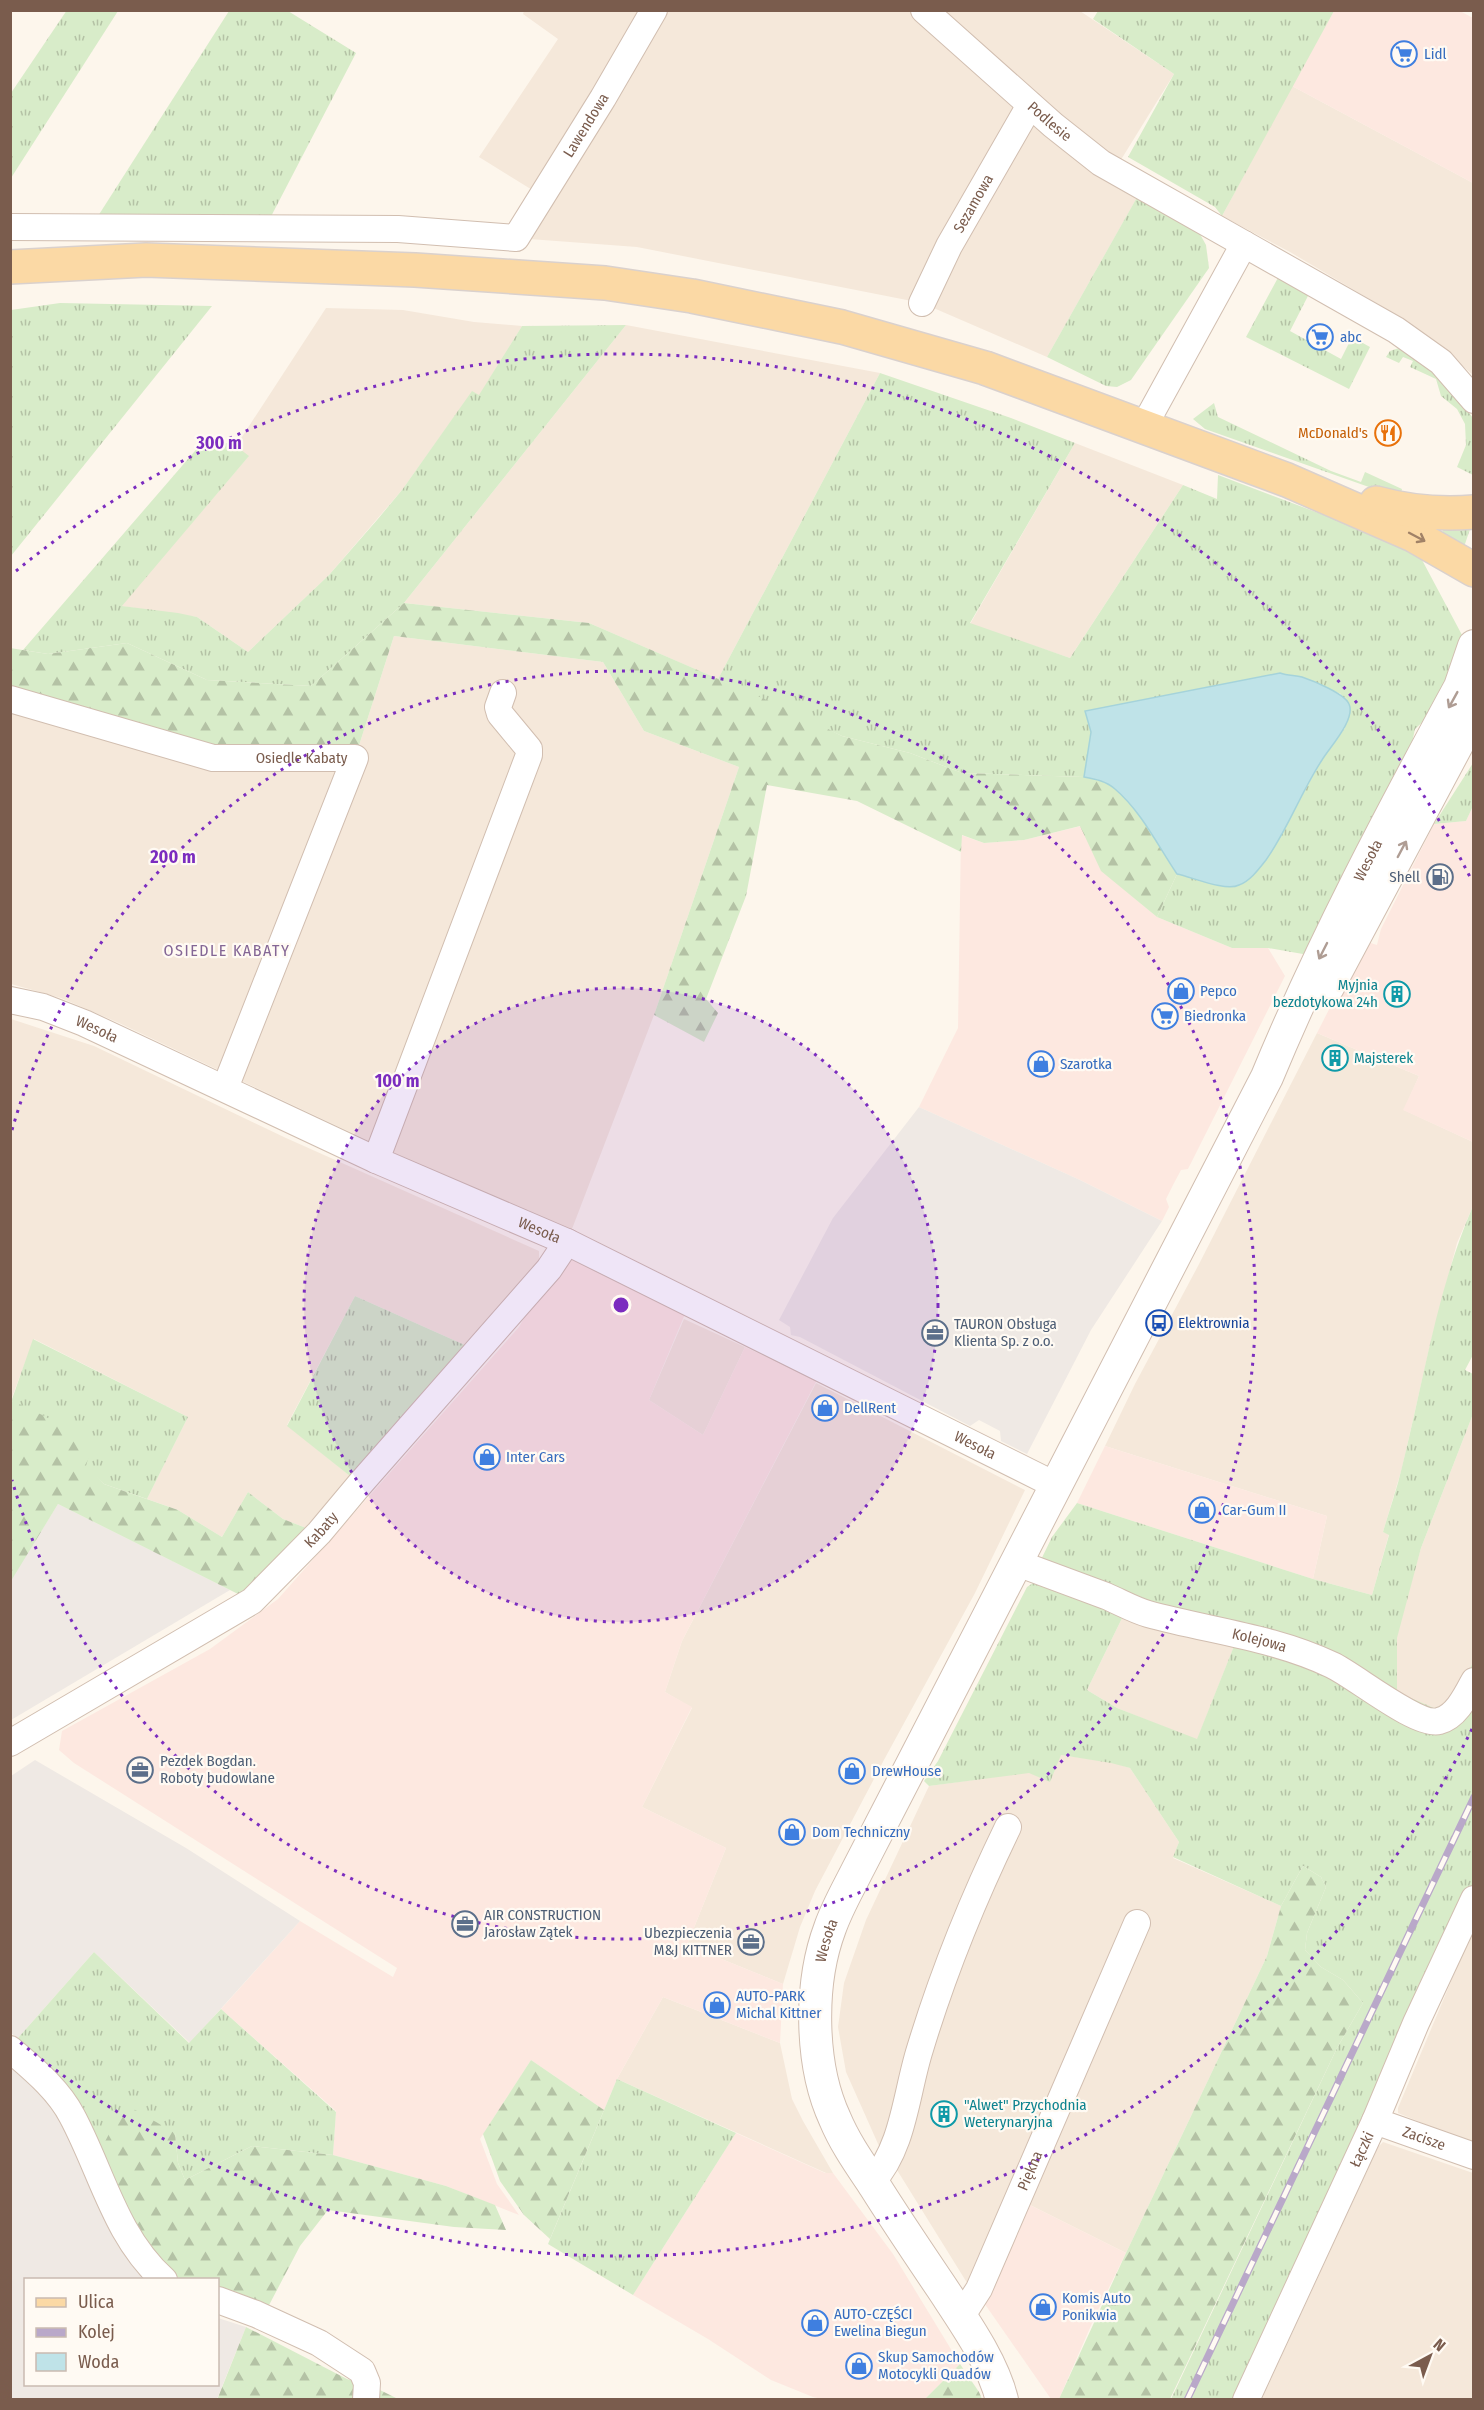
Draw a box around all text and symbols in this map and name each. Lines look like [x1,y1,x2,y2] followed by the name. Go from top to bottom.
[1389,39,1419,69] supermarket icon: Lidl
[1424,45,1446,63] place label: Lidl
[559,90,613,161] street label: Lawendowa
[1024,98,1075,145] street label: Podlesie
[950,171,997,236] street label: Sezamowa
[1305,322,1335,352] supermarket icon: abc
[1340,328,1362,346] place label: abc
[1373,418,1403,448] restaurant icon: McDonald's
[1298,424,1368,442] place label: McDonald's
[195,432,242,454] text: 300 m
[1408,532,1426,544] one-way arrow
[1447,691,1458,709] one-way arrow
[256,749,348,767] street label: Osiedle Kabaty
[1350,837,1386,884] street label: Wesoła
[1397,840,1408,858] one-way arrow
[149,846,196,868] text: 200 m
[1425,862,1455,892] fuel station icon: Shell
[1389,868,1420,886] place label: Shell
[164,941,290,960] district label: OSIEDLE KABATY
[1317,941,1329,959] one-way arrow
[1166,976,1196,1006] shop icon: Pepco
[1273,976,1378,1011] place label: Myjnia bezdotykowa 24h
[1382,979,1412,1009] building icon: Myjnia bezdotykowa 24h
[1200,982,1237,1000] place label: Pepco
[1150,1001,1180,1031] supermarket icon: Biedronka
[1184,1007,1246,1025] place label: Biedronka
[73,1012,121,1047] street label: Wesoła
[1320,1043,1350,1073] building icon: Majsterek
[1026,1049,1056,1079] shop icon: Szarotka
[1354,1049,1413,1067] place label: Majsterek
[1060,1055,1112,1073] place label: Szarotka
[375,1070,419,1092] text: 100 m
[515,1213,563,1247] street label: Wesoła
[611,1295,631,1315] centre of rings
[1144,1308,1174,1338] bus stop icon: Elektrownia
[1178,1314,1250,1332] place label: Elektrownia
[954,1315,1057,1350] place label: TAURON Obsługa Klienta Sp. z o.o.
[920,1318,950,1348] office icon: TAURON Obsługa Klienta Sp. z o.o.
[810,1393,840,1423] shop icon: DellRent
[844,1399,896,1417] place label: DellRent
[951,1427,999,1463] street label: Wesoła
[472,1442,502,1472] shop icon: Inter Cars
[506,1448,565,1466] place label: Inter Cars
[1187,1495,1217,1525] shop icon: Car-Gum II
[1222,1501,1286,1519] place label: Car-Gum II
[301,1508,342,1551] street label: Kabaty
[1230,1625,1289,1656] street label: Kolejowa
[160,1752,275,1787] place label: Pezdek Bogdan. Roboty budowlane
[125,1755,155,1785] office icon: Pezdek Bogdan. Roboty budowlane
[837,1756,867,1786] shop icon: DrewHouse
[872,1762,941,1780] place label: DrewHouse
[777,1817,807,1847] shop icon: Dom Techniczny
[812,1823,910,1841] place label: Dom Techniczny
[484,1906,601,1941] place label: AIR CONSTRUCTION Jarosław Zątek
[450,1909,480,1939] office icon: AIR CONSTRUCTION Jarosław Zątek
[812,1916,842,1964] street label: Wesoła
[644,1924,732,1959] place label: Ubezpieczenia M&J KITTNER
[736,1927,766,1957] office icon: Ubezpieczenia M&J KITTNER
[736,1987,822,2022] place label: AUTO-PARK Michal Kittner
[702,1990,732,2020] shop icon: AUTO-PARK Michal Kittner
[964,2096,1087,2131] place label: "Alwet" Przychodnia Weterynaryjna
[929,2099,959,2129] building icon: "Alwet" Przychodnia Weterynaryjna
[1400,2123,1448,2154] street label: Zacisze
[1346,2129,1378,2170] street label: Łączki
[1014,2148,1046,2193] street label: Piękna
[24,2278,219,2386] legend
[1062,2289,1131,2324] place label: Komis Auto Ponikwia
[78,2291,114,2313] text: Ulica
[1028,2292,1058,2322] shop icon: Komis Auto Ponikwia
[834,2305,927,2340] place label: AUTO-CZĘŚCI Ewelina Biegun
[800,2308,830,2338] shop icon: AUTO-CZĘŚCI Ewelina Biegun
[78,2321,115,2343] text: Kolej
[1400,2326,1460,2386] north arrow
[1430,2335,1449,2355] text: N
[878,2348,994,2383] place label: Skup Samochodów Motocykli Quadów
[78,2351,119,2373] text: Woda
[844,2351,874,2381] shop icon: Skup Samochodów Motocykli Quadów

